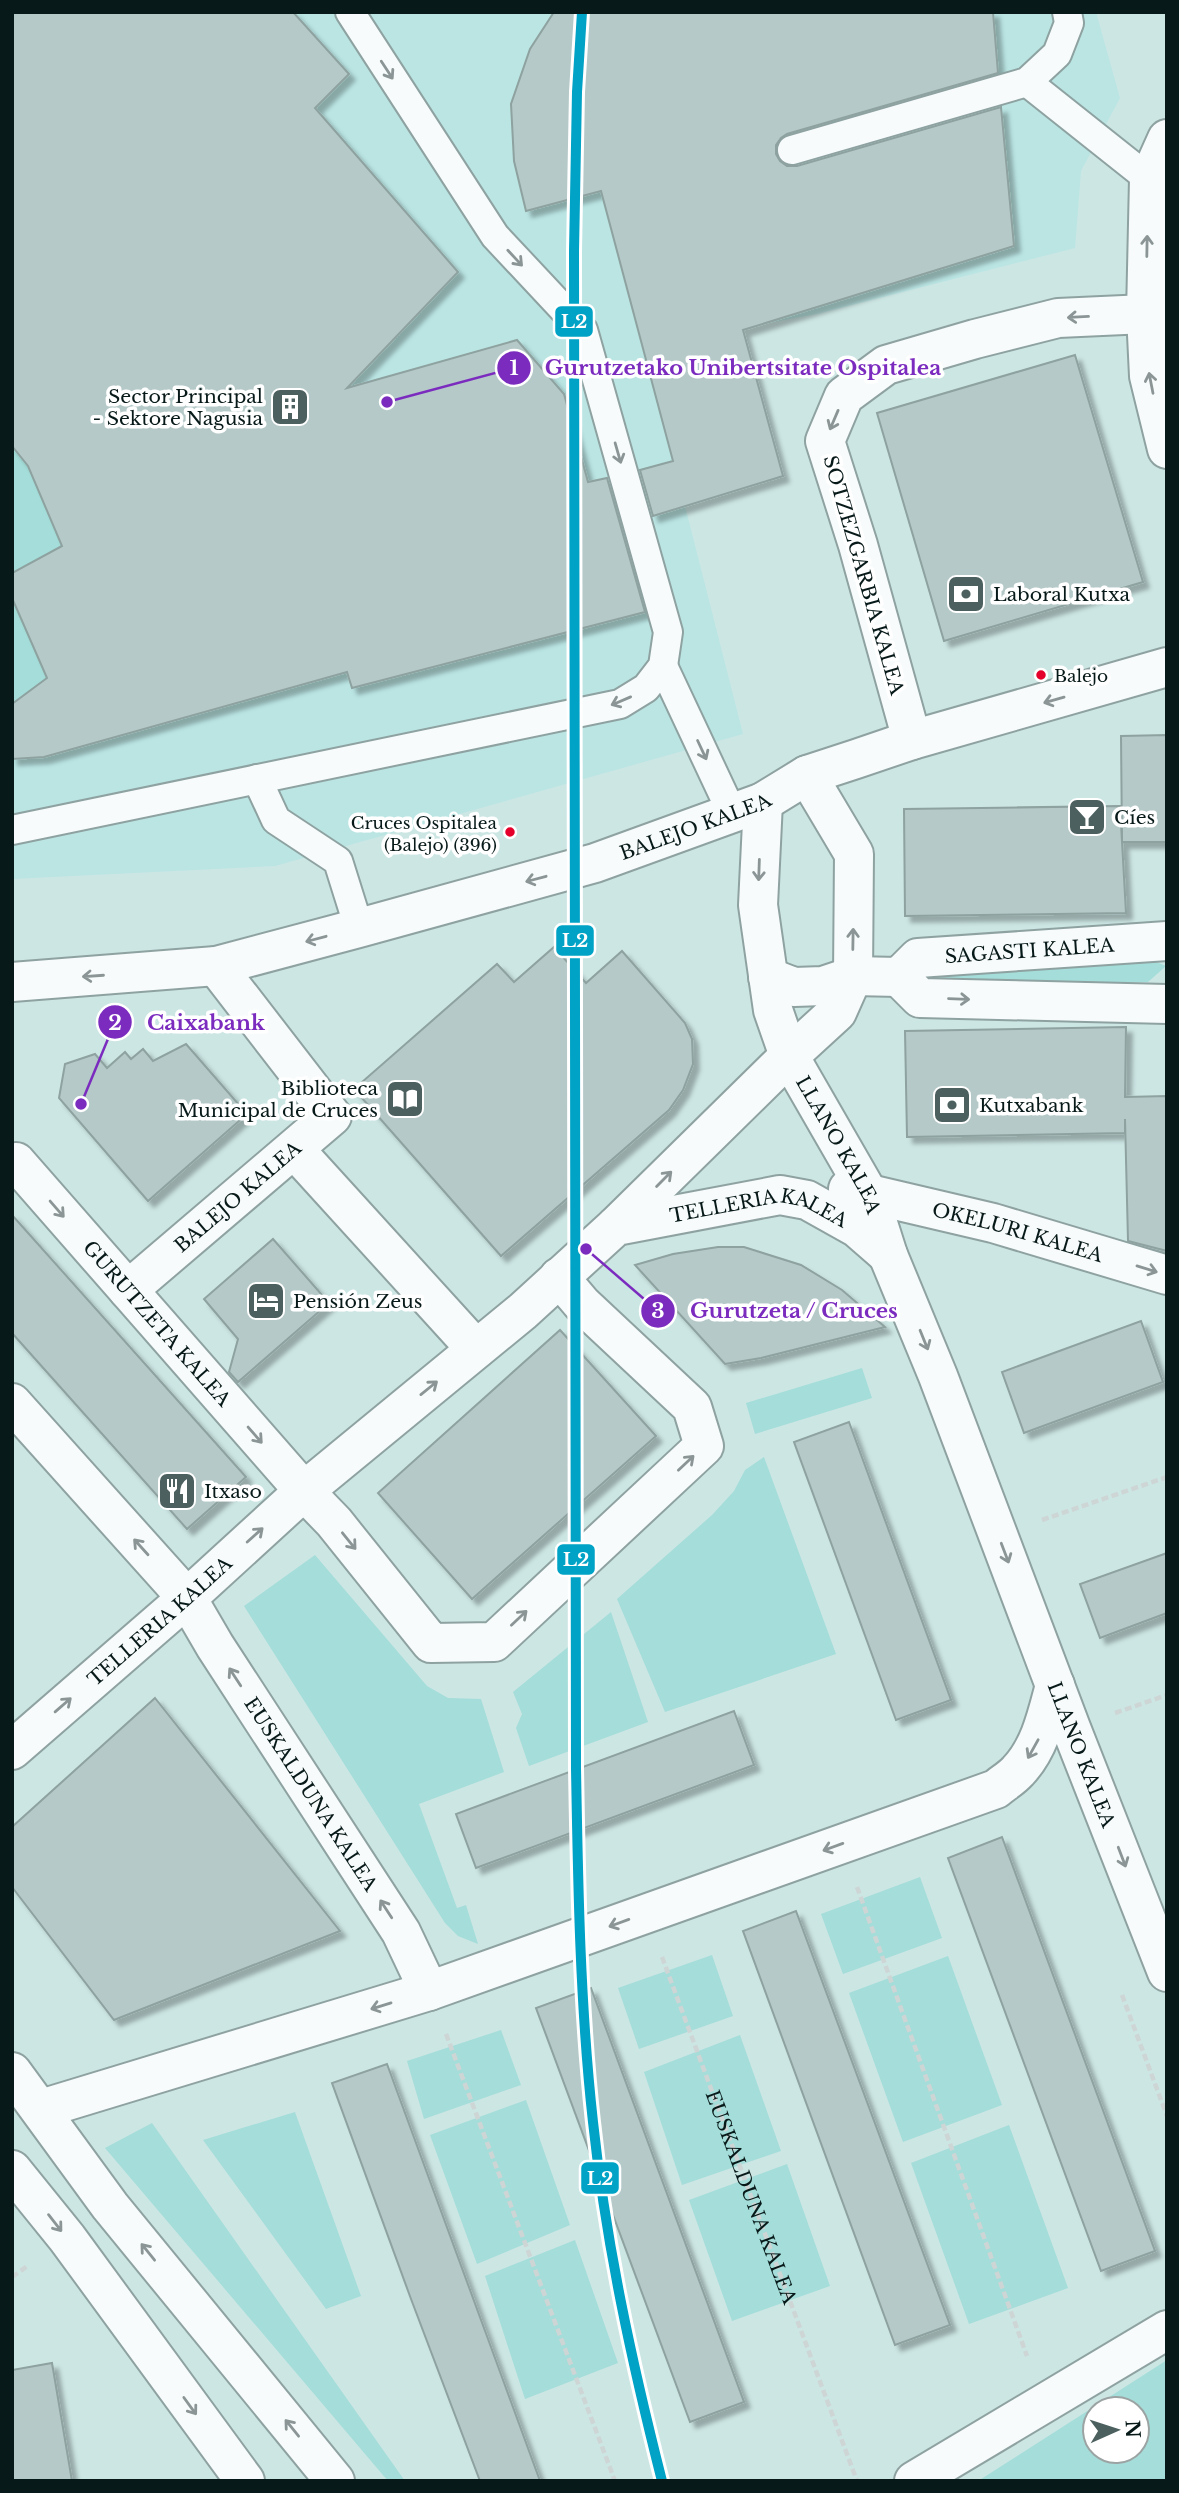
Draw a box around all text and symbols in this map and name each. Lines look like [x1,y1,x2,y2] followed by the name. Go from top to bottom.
[381,59,395,79] one-way arrow
[1141,235,1154,258] one-way arrow
[506,249,523,266] one-way arrow
[554,305,594,338] line badge: L2
[561,310,587,333] text: L2
[1067,311,1090,324] one-way arrow
[496,347,955,389] callout: Gurutzetako Unibertsitate Ospitalea
[509,355,519,381] text: 1
[545,355,941,381] text: Gurutzetako Unibertsitate Ospitalea
[1144,372,1158,395] one-way arrow
[92,385,263,430] place label: Sector Principal - Sektore Nagusia
[269,386,311,428] building icon: Sector Principal - Sektore Nagusia
[827,409,840,430] one-way arrow
[612,442,625,464] one-way arrow
[818,453,909,698] street label: SOTZEZGARBIA KALEA
[945,573,987,615] bank icon: Laboral Kutxa
[993,583,1130,606] place label: Laboral Kutxa
[1054,666,1108,687] place label: Balejo
[1034,668,1048,682] marker: Balejo
[1043,694,1065,707] one-way arrow
[611,696,632,709] one-way arrow
[696,739,710,760] one-way arrow
[617,789,776,865] street label: BALEJO KALEA
[1066,796,1108,838] bar icon: Cíes
[1114,806,1155,829] place label: Cíes
[351,813,498,856] place label: Cruces Ospitalea (Balejo) (396)
[503,825,517,839] marker: Cruces Ospitalea (Balejo) (396)
[753,859,766,882] one-way arrow
[525,873,547,886] one-way arrow
[555,924,595,957] line badge: L2
[846,928,860,951] one-way arrow
[562,929,588,952] text: L2
[305,933,328,946] one-way arrow
[944,934,1115,968] street label: SAGASTI KALEA
[82,970,104,983] one-way arrow
[947,993,970,1006] one-way arrow
[98,1001,279,1043] callout: Caixabank
[108,1010,122,1036] text: 2
[147,1010,266,1036] text: Caixabank
[791,1072,885,1217] street label: LLANO KALEA
[178,1077,378,1122] place label: Biblioteca Municipal de Cruces
[384,1078,426,1120] library icon: Biblioteca Municipal de Cruces
[931,1084,973,1126] bank icon: Kutxabank
[979,1094,1084,1117] place label: Kutxabank
[170,1136,306,1257] street label: BALEJO KALEA
[655,1170,672,1187] one-way arrow
[668,1184,852,1233] street label: TELLERIA KALEA
[930,1198,1106,1267] street label: OKELURI KALEA
[49,1199,65,1217] one-way arrow
[78,1236,236,1411] street label: GURUTZETA KALEA
[1136,1263,1158,1276] one-way arrow
[245,1280,287,1322] hotel icon: Pensión Zeus
[293,1290,422,1313] place label: Pensión Zeus
[641,1290,912,1332] callout: Gurutzeta / Cruces
[651,1298,665,1324] text: 3
[690,1298,898,1324] text: Gurutzeta / Cruces
[918,1329,931,1351] one-way arrow
[419,1380,437,1396] one-way arrow
[247,1426,263,1444] one-way arrow
[677,1455,694,1472] one-way arrow
[156,1470,198,1512] restaurant icon: Itxaso
[204,1480,262,1503] place label: Itxaso
[246,1527,264,1543] one-way arrow
[342,1532,357,1550] one-way arrow
[133,1538,149,1556] one-way arrow
[1000,1541,1012,1563] one-way arrow
[556,1543,596,1576] line badge: L2
[563,1548,589,1571] text: L2
[83,1552,237,1691] street label: TELLERIA KALEA
[510,1610,528,1626] one-way arrow
[228,1668,242,1688] one-way arrow
[1043,1679,1120,1831] street label: LLANO KALEA
[239,1693,382,1896] street label: EUSKALDUNA KALEA
[54,1697,72,1713] one-way arrow
[1026,1738,1039,1759] one-way arrow
[823,1841,845,1854] one-way arrow
[1116,1845,1129,1867] one-way arrow
[378,1900,392,1920] one-way arrow
[608,1918,630,1930] one-way arrow
[370,2000,392,2013] one-way arrow
[701,2087,801,2308] street label: EUSKALDUNA KALEA
[580,2161,620,2195] line badge: L2
[587,2167,613,2190] text: L2
[47,2213,62,2232] one-way arrow
[140,2243,155,2261] one-way arrow
[1081,2395,1151,2465] north arrow
[183,2396,197,2415] one-way arrow
[284,2419,299,2437] one-way arrow
[1121,2420,1144,2439] text: N

